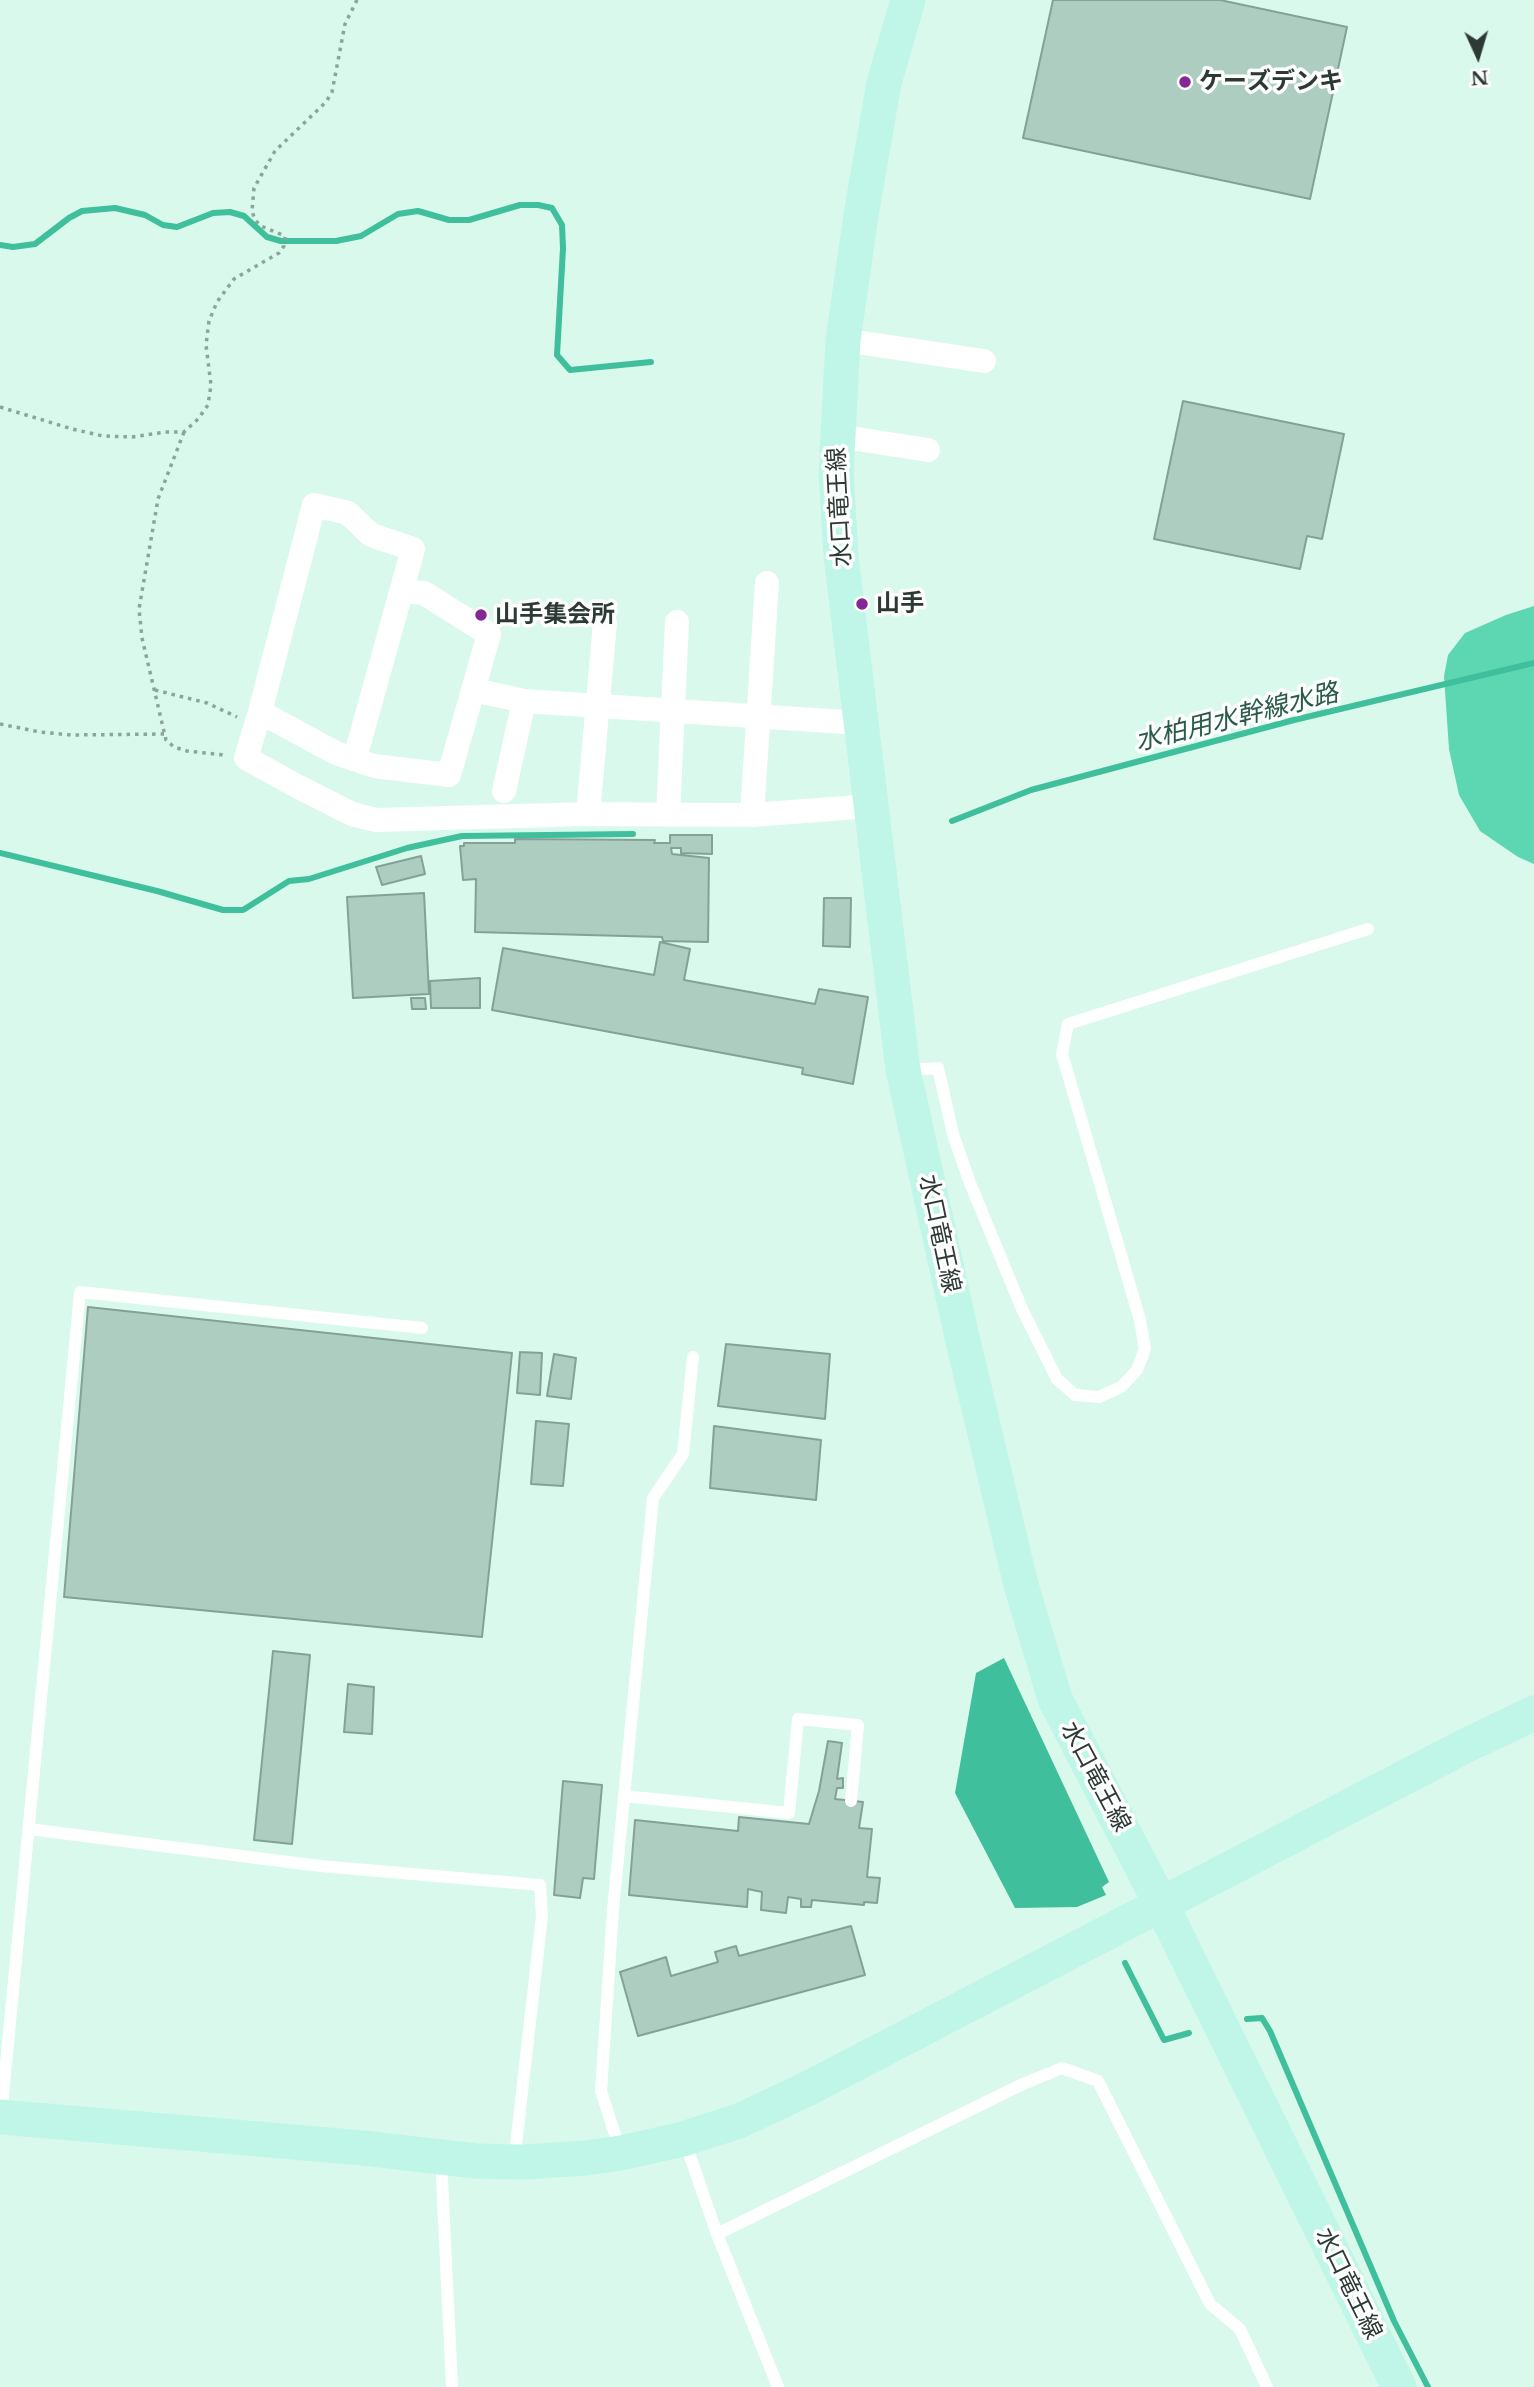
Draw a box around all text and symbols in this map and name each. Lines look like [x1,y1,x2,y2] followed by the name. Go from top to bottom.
[1443,21,1513,91] north arrow
[1470,65,1489,90] text: N
[1199,68,1343,96] place label: ケーズデンキ
[1177,74,1193,90] marker: ケーズデンキ
[822,446,858,568] street label: 水口竜王線
[876,590,924,618] place label: 山手
[854,596,870,612] marker: 山手
[495,601,615,629] place label: 山手集会所
[473,607,489,623] marker: 山手集会所
[1132,678,1342,758] water label: 水柏用水幹線水路
[912,1172,966,1296] street label: 水口竜王線
[1054,1717,1136,1837] street label: 水口竜王線
[1309,2224,1387,2344] street label: 水口竜王線

